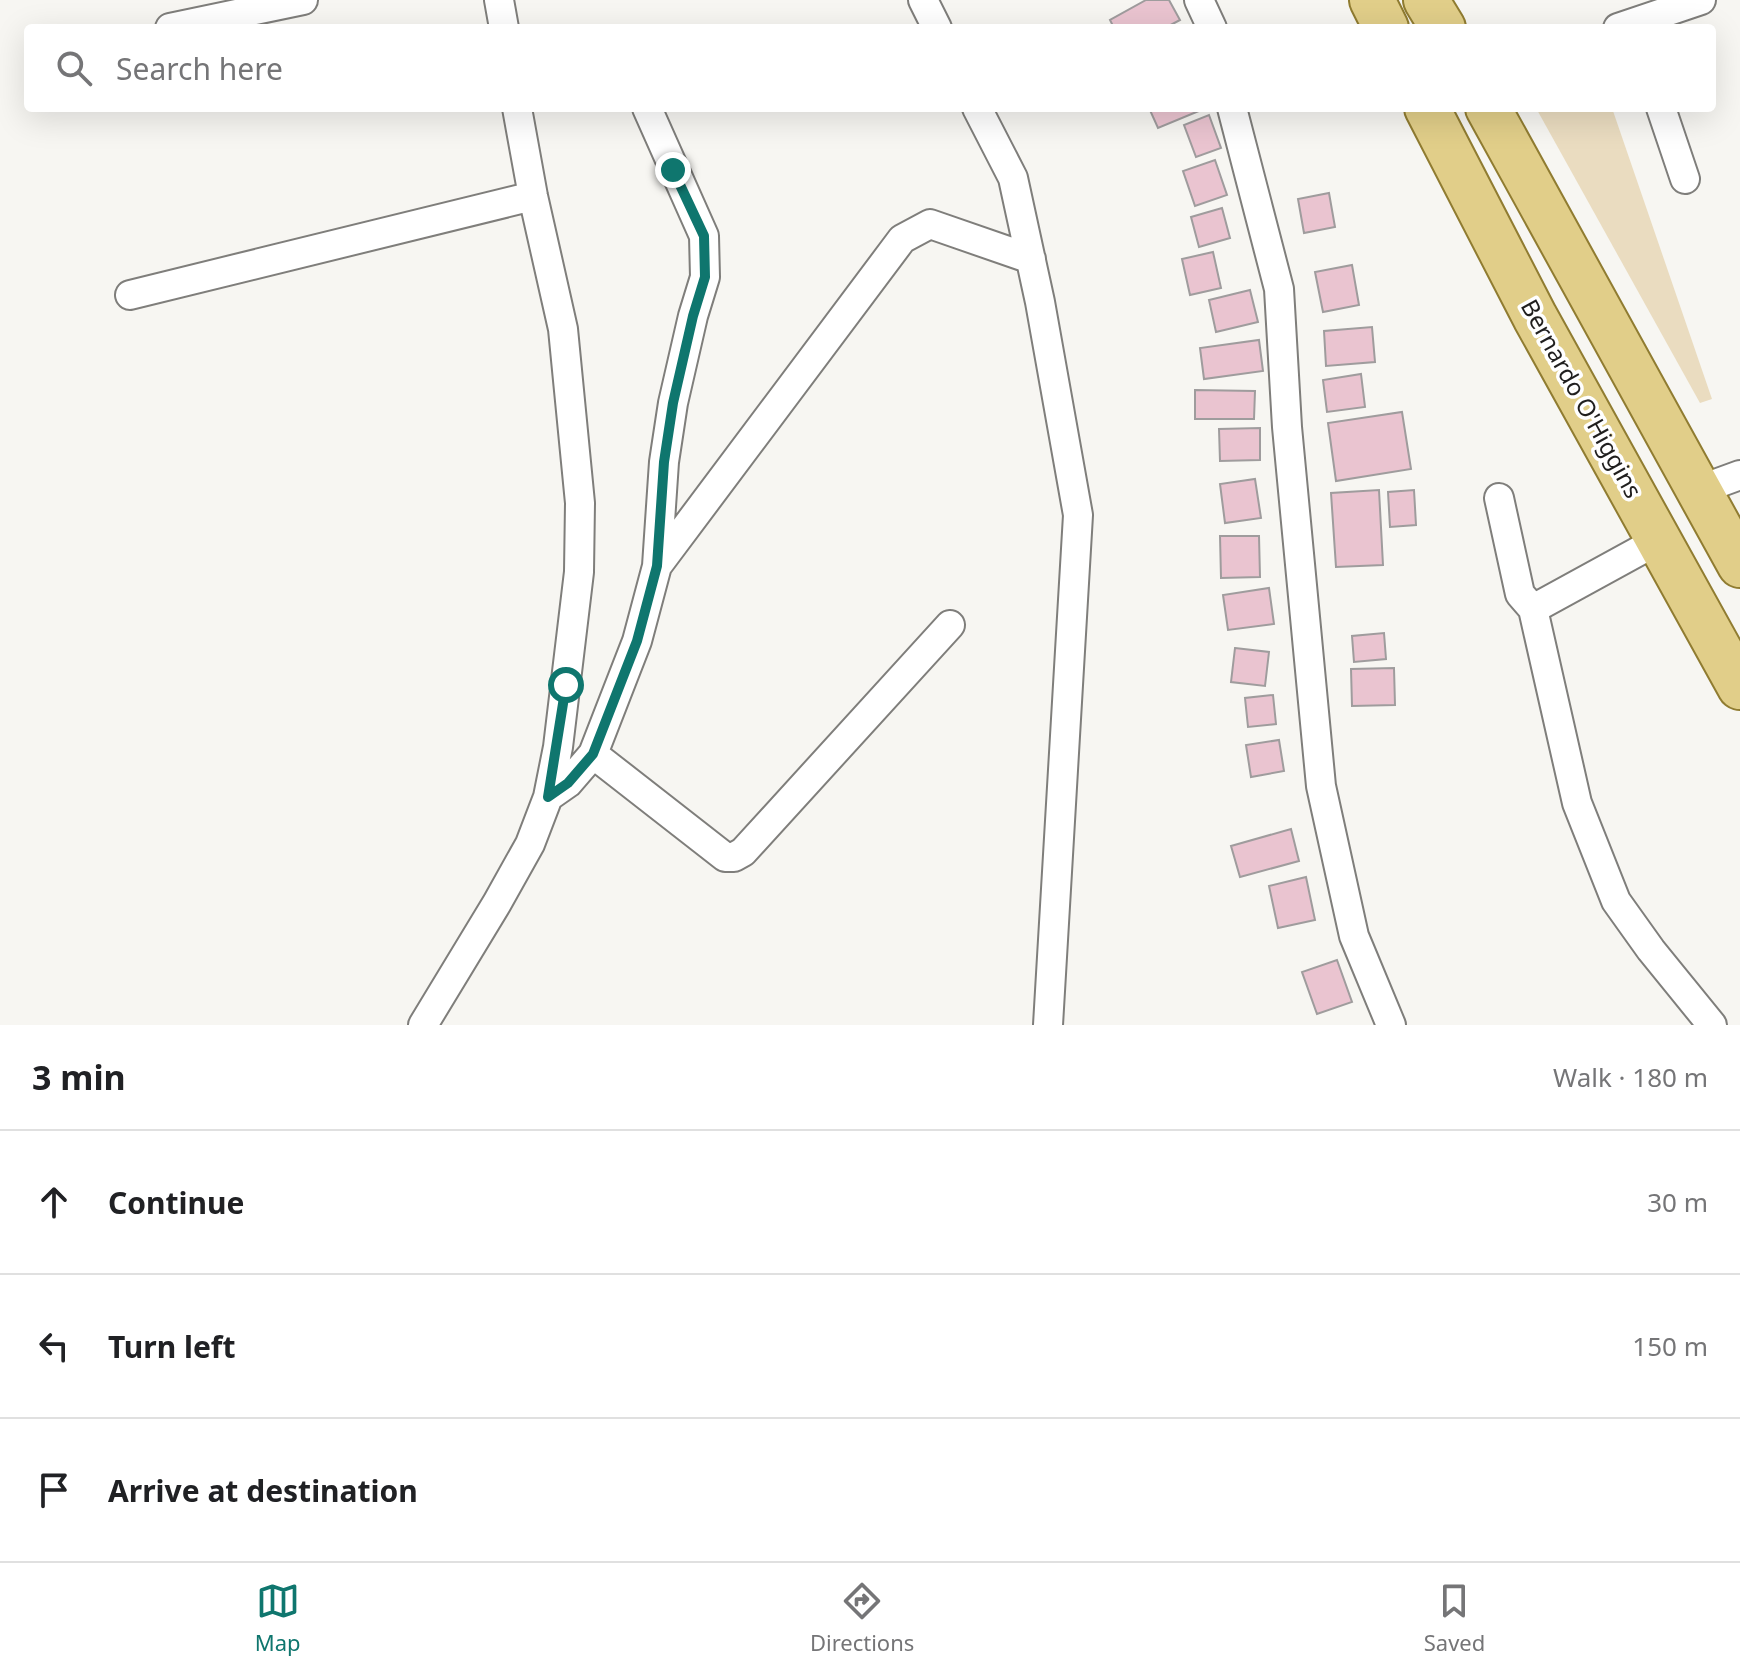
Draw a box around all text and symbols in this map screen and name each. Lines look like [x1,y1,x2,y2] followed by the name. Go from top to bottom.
[24,24,1716,112] search box
[52,46,96,90] icon: search
[116,48,283,89] text: Search here
[655,152,691,188] route end
[1514,293,1651,504] street label: Bernardo O'Higgins
[548,667,584,703] route start
[32,1054,126,1100] text: 3 min
[1553,1059,1708,1095] text: Walk · 180 m
[32,1180,76,1224] icon: ahead
[108,1182,244,1223] text: Continue
[1647,1184,1708,1220] text: 30 m
[32,1324,76,1368] icon: left
[108,1326,236,1367] text: Turn left
[1632,1328,1708,1364] text: 150 m
[32,1468,76,1512] icon: arrive
[108,1470,418,1511] text: Arrive at destination
[255,1579,301,1657] tab: Map
[810,1579,914,1657] tab: Directions
[1424,1579,1485,1657] tab: Saved

